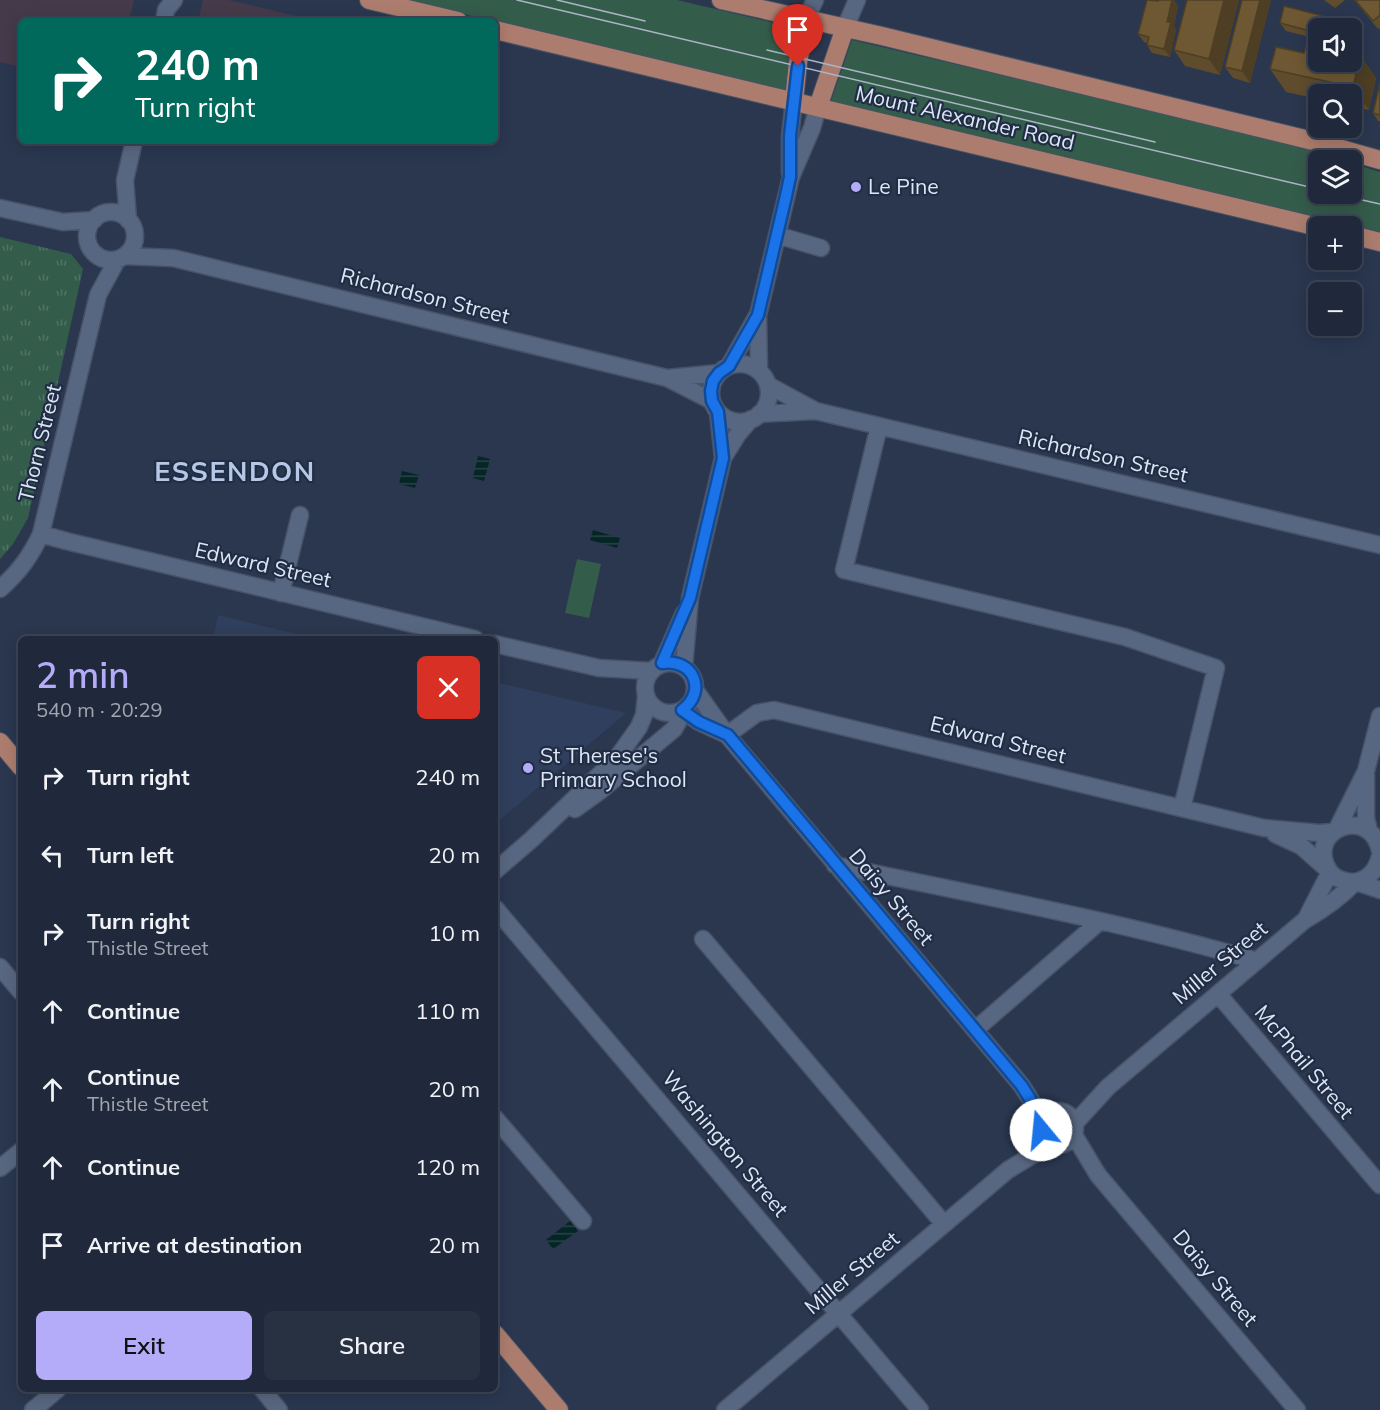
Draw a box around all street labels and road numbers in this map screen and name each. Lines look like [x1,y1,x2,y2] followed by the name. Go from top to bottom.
[853,79,1077,155] street label: Mount Alexander Road
[338,261,512,329] street label: Richardson Street
[12,381,66,504] street label: Thorn Street
[1016,423,1191,487] street label: Richardson Street
[193,536,334,592] street label: Edward Street
[928,710,1069,768] street label: Edward Street
[844,843,940,950] street label: Daisy Street
[1167,915,1272,1009] street label: Miller Street
[1250,999,1360,1124] street label: McPhail Street
[657,1065,794,1222] street label: Washington Street
[1168,1224,1264,1331] street label: Daisy Street
[799,1225,904,1319] street label: Miller Street

